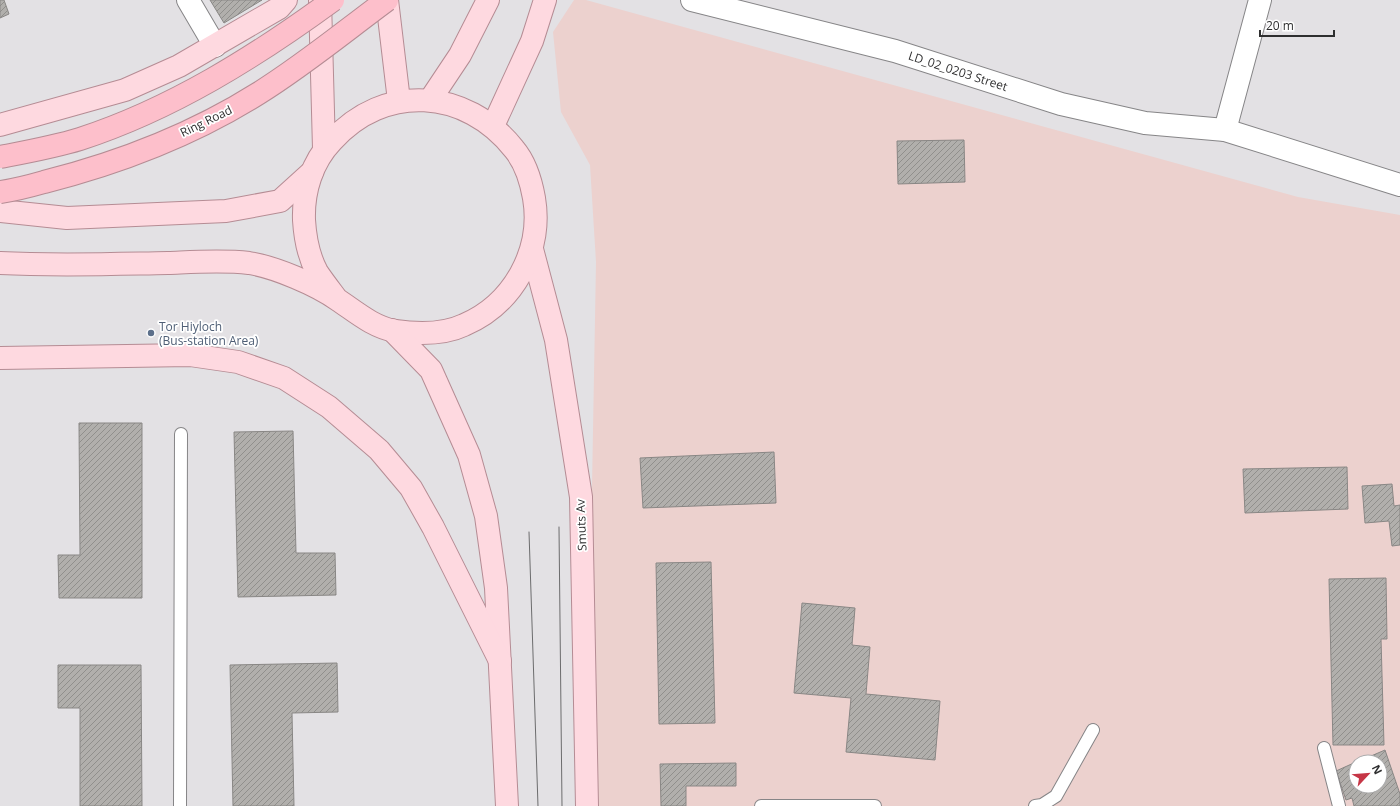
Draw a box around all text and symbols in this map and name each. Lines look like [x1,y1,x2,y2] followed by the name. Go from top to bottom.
[1260,12,1334,38] scale bar
[1266,17,1294,34] text: 20 m
[906,47,1010,95] street label: LD_02_0203 Street
[177,101,235,141] street label: Ring Road
[159,318,259,349] place label: Tor Hiyloch (Bus-station Area)
[146,328,156,338] marker: Tor Hiyloch (Bus-station Area)
[572,499,590,551] street label: Smuts Av
[1348,754,1388,794] north arrow
[1369,762,1386,777] text: N

